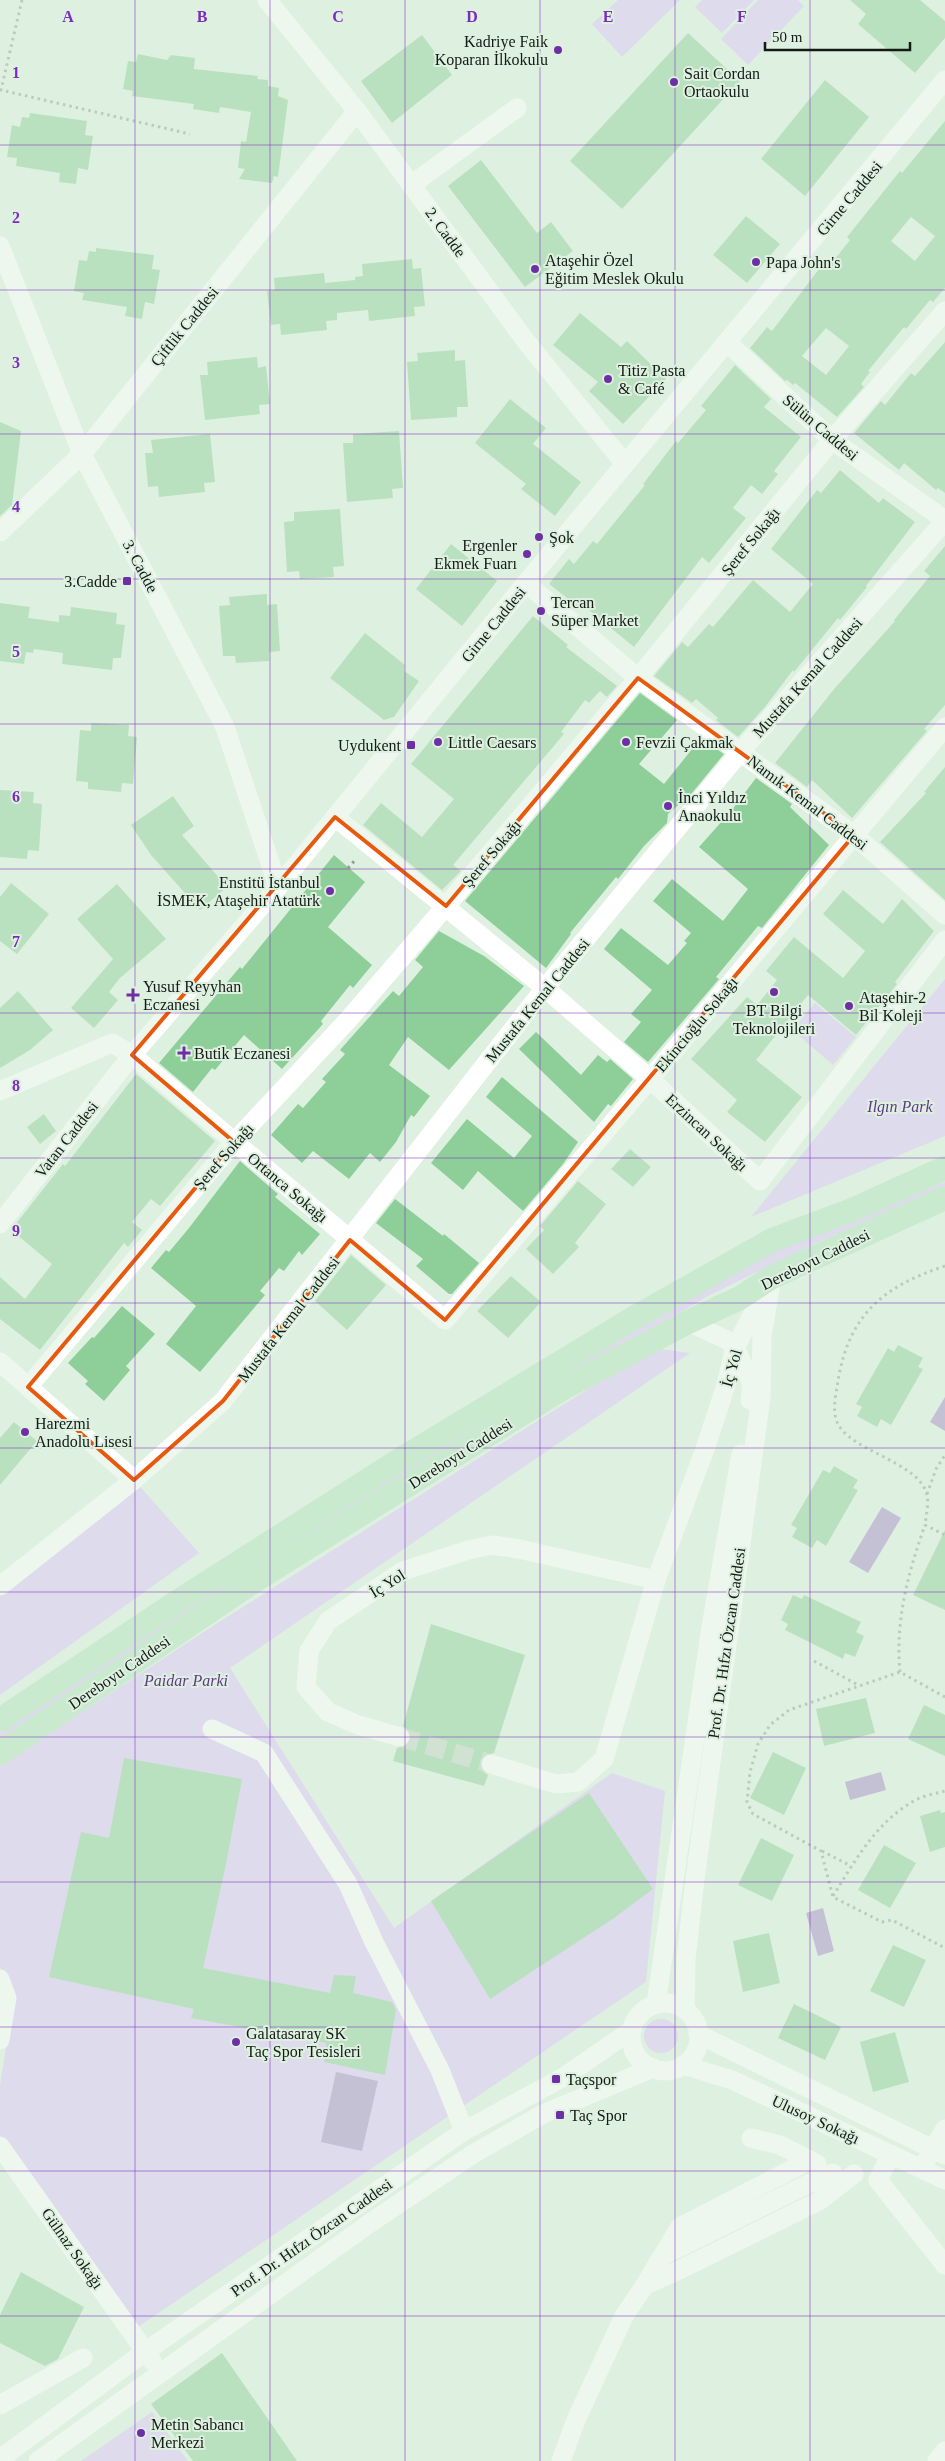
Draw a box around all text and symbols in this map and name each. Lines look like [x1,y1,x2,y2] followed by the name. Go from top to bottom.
[62,8,74,25] text: A
[197,8,208,25] text: B
[332,8,344,25] text: C
[466,8,478,25] text: D
[603,8,613,25] text: E
[737,8,747,25] text: F
[765,20,910,52] scale bar
[772,29,803,45] text: 50 m
[435,33,548,69] place label: Kadriye Faik Koparan İlkokulu
[552,44,564,56] marker: Kadriye Faik Koparan İlkokulu
[12,64,20,81] text: 1
[684,65,760,100] place label: Sait Cordan Ortaokulu
[668,76,680,88] marker: Sait Cordan Ortaokulu
[813,157,886,239] street label: Girne Caddesi
[422,204,469,260] street label: 2. Cadde
[12,209,20,226] text: 2
[545,252,684,288] place label: Ataşehir Özel Eğitim Meslek Okulu
[766,254,840,272] place label: Papa John's
[750,256,762,268] marker: Papa John's
[529,263,541,275] marker: Ataşehir Özel Eğitim Meslek Okulu
[147,283,223,370] street label: Çiftlik Caddesi
[12,354,20,371] text: 3
[618,362,685,397] place label: Titiz Pasta & Café
[602,373,614,385] marker: Titiz Pasta & Café
[780,391,862,464] street label: Sülün Caddesi
[12,498,20,515] text: 4
[718,504,784,579] street label: Şeref Sokağı
[549,529,574,547] place label: Şok
[533,531,545,543] marker: Şok
[120,537,161,595] street label: 3. Cadde
[434,537,518,572] place label: Ergenler Ekmek Fuarı
[521,548,533,560] marker: Ergenler Ekmek Fuarı
[64,573,117,590] place label: 3.Cadde
[121,575,133,587] marker: 3.Cadde
[458,583,529,665] street label: Girne Caddesi
[551,594,639,630] place label: Tercan Süper Market
[535,605,547,617] marker: Tercan Süper Market
[749,614,866,740] street label: Mustafa Kemal Caddesi
[12,643,20,660] text: 5
[448,734,536,751] place label: Little Caesars
[636,734,733,752] place label: Fevzii Çakmak
[432,736,444,748] marker: Little Caesars
[620,736,632,748] marker: Fevzii Çakmak
[338,737,402,755] place label: Uydukent
[405,739,417,751] marker: Uydukent
[744,752,871,853] street label: Namık Kemal Caddesi
[12,788,20,805] text: 6
[678,789,746,824] place label: İnci Yıldız Anaokulu
[662,800,674,812] marker: İnci Yıldız Anaokulu
[458,816,525,891] street label: Şeref Sokağı
[157,874,321,910] place label: Enstitü İstanbul İSMEK, Ataşehir Atatürk
[324,885,336,897] marker: Enstitü İstanbul İSMEK, Ataşehir Atatürk
[12,933,20,950] text: 7
[482,934,593,1066] street label: Mustafa Kemal Caddesi
[652,973,742,1076] street label: Ekincioğlu Sokağı
[143,978,241,1013] place label: Yusuf Reyyhan Eczanesi
[768,986,780,998] marker: BT Bilgi Teknolojileri
[127,989,139,1001] marker: Yusuf Reyyhan Eczanesi
[859,989,926,1025] place label: Ataşehir-2 Bil Koleji
[843,1000,855,1012] marker: Ataşehir-2 Bil Koleji
[733,1002,816,1038] place label: BT Bilgi Teknolojileri
[194,1045,291,1062] place label: Butik Eczanesi
[178,1047,190,1059] marker: Butik Eczanesi
[12,1077,20,1094] text: 8
[662,1090,751,1176] street label: Erzincan Sokağı
[31,1097,102,1181] street label: Vatan Caddesi
[866,1098,934,1116] park label: Ilgın Park
[190,1119,258,1194] street label: Şeref Sokağı
[244,1149,332,1227] street label: Ortanca Sokağı
[12,1222,20,1239] text: 9
[758,1226,873,1294] street label: Dereboyu Caddesi
[234,1253,343,1385] street label: Mustafa Kemal Caddesi
[718,1347,746,1389] street label: İç Yol
[405,1414,516,1493] street label: Dereboyu Caddesi
[35,1415,133,1450] place label: Harezmi Anadolu Lisesi
[19,1426,31,1438] marker: Harezmi Anadolu Lisesi
[705,1546,748,1740] street label: Prof. Dr. Hıfzı Özcan Caddesi
[367,1566,409,1602] street label: İç Yol
[65,1632,174,1713] street label: Dereboyu Caddesi
[143,1672,228,1689] park label: Paidar Parki
[246,2025,361,2061] place label: Galatasaray SK Taç Spor Tesisleri
[230,2036,242,2048] marker: Galatasaray SK Taç Spor Tesisleri
[566,2071,617,2089] place label: Taçspor
[550,2073,562,2085] marker: Taçspor
[769,2092,863,2148] street label: Ulusoy Sokağı
[570,2107,628,2125] place label: Taç Spor
[554,2109,566,2121] marker: Taç Spor
[227,2175,396,2300] street label: Prof. Dr. Hıfzı Özcan Caddesi
[38,2205,107,2293] street label: Gülnaz Sokağı
[151,2416,244,2451] place label: Metin Sabancı Merkezi
[135,2427,147,2439] marker: Metin Sabancı Merkezi

